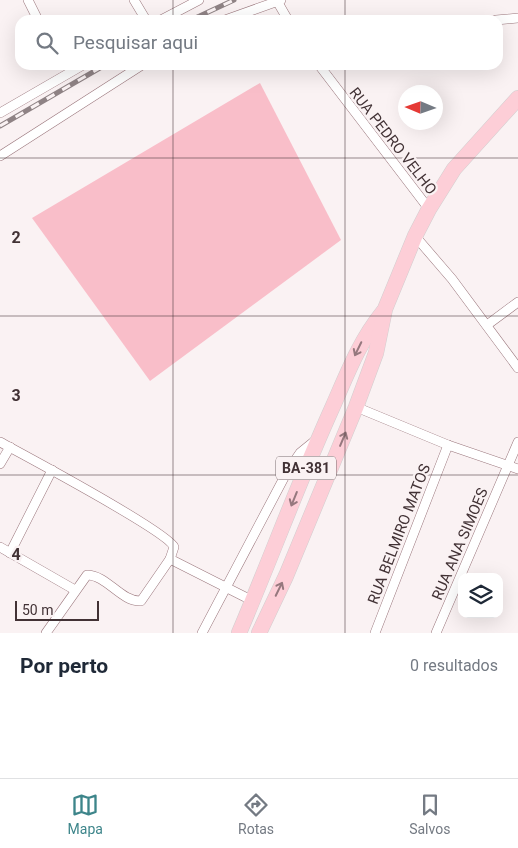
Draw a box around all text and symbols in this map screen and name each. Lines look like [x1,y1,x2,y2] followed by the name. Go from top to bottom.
[15,15,503,70] search box
[33,29,61,57] icon: search
[73,31,198,54] text: Pesquisar aqui
[346,84,440,198] street label: RUA PEDRO VELHO
[398,85,443,130] north arrow
[11,228,21,247] text: 2
[353,341,362,356] one-way arrow
[11,386,21,405] text: 3
[338,432,348,447] one-way arrow
[276,456,336,479] road number: BA-381
[364,461,434,607] street label: RUA BELMIRO MATOS
[428,485,492,603] street label: RUA ANA SIMOES
[288,491,297,506] one-way arrow
[11,545,21,564] text: 4
[458,573,503,618] map controls
[458,573,503,618] button: layers
[275,582,285,597] one-way arrow
[15,598,99,621] scale bar
[22,602,54,618] text: 50 m
[20,654,108,678] text: Por perto
[410,656,498,675] text: 0 resultados
[68,791,103,837] tab: Mapa
[238,791,274,837] tab: Rotas
[409,791,450,837] tab: Salvos

